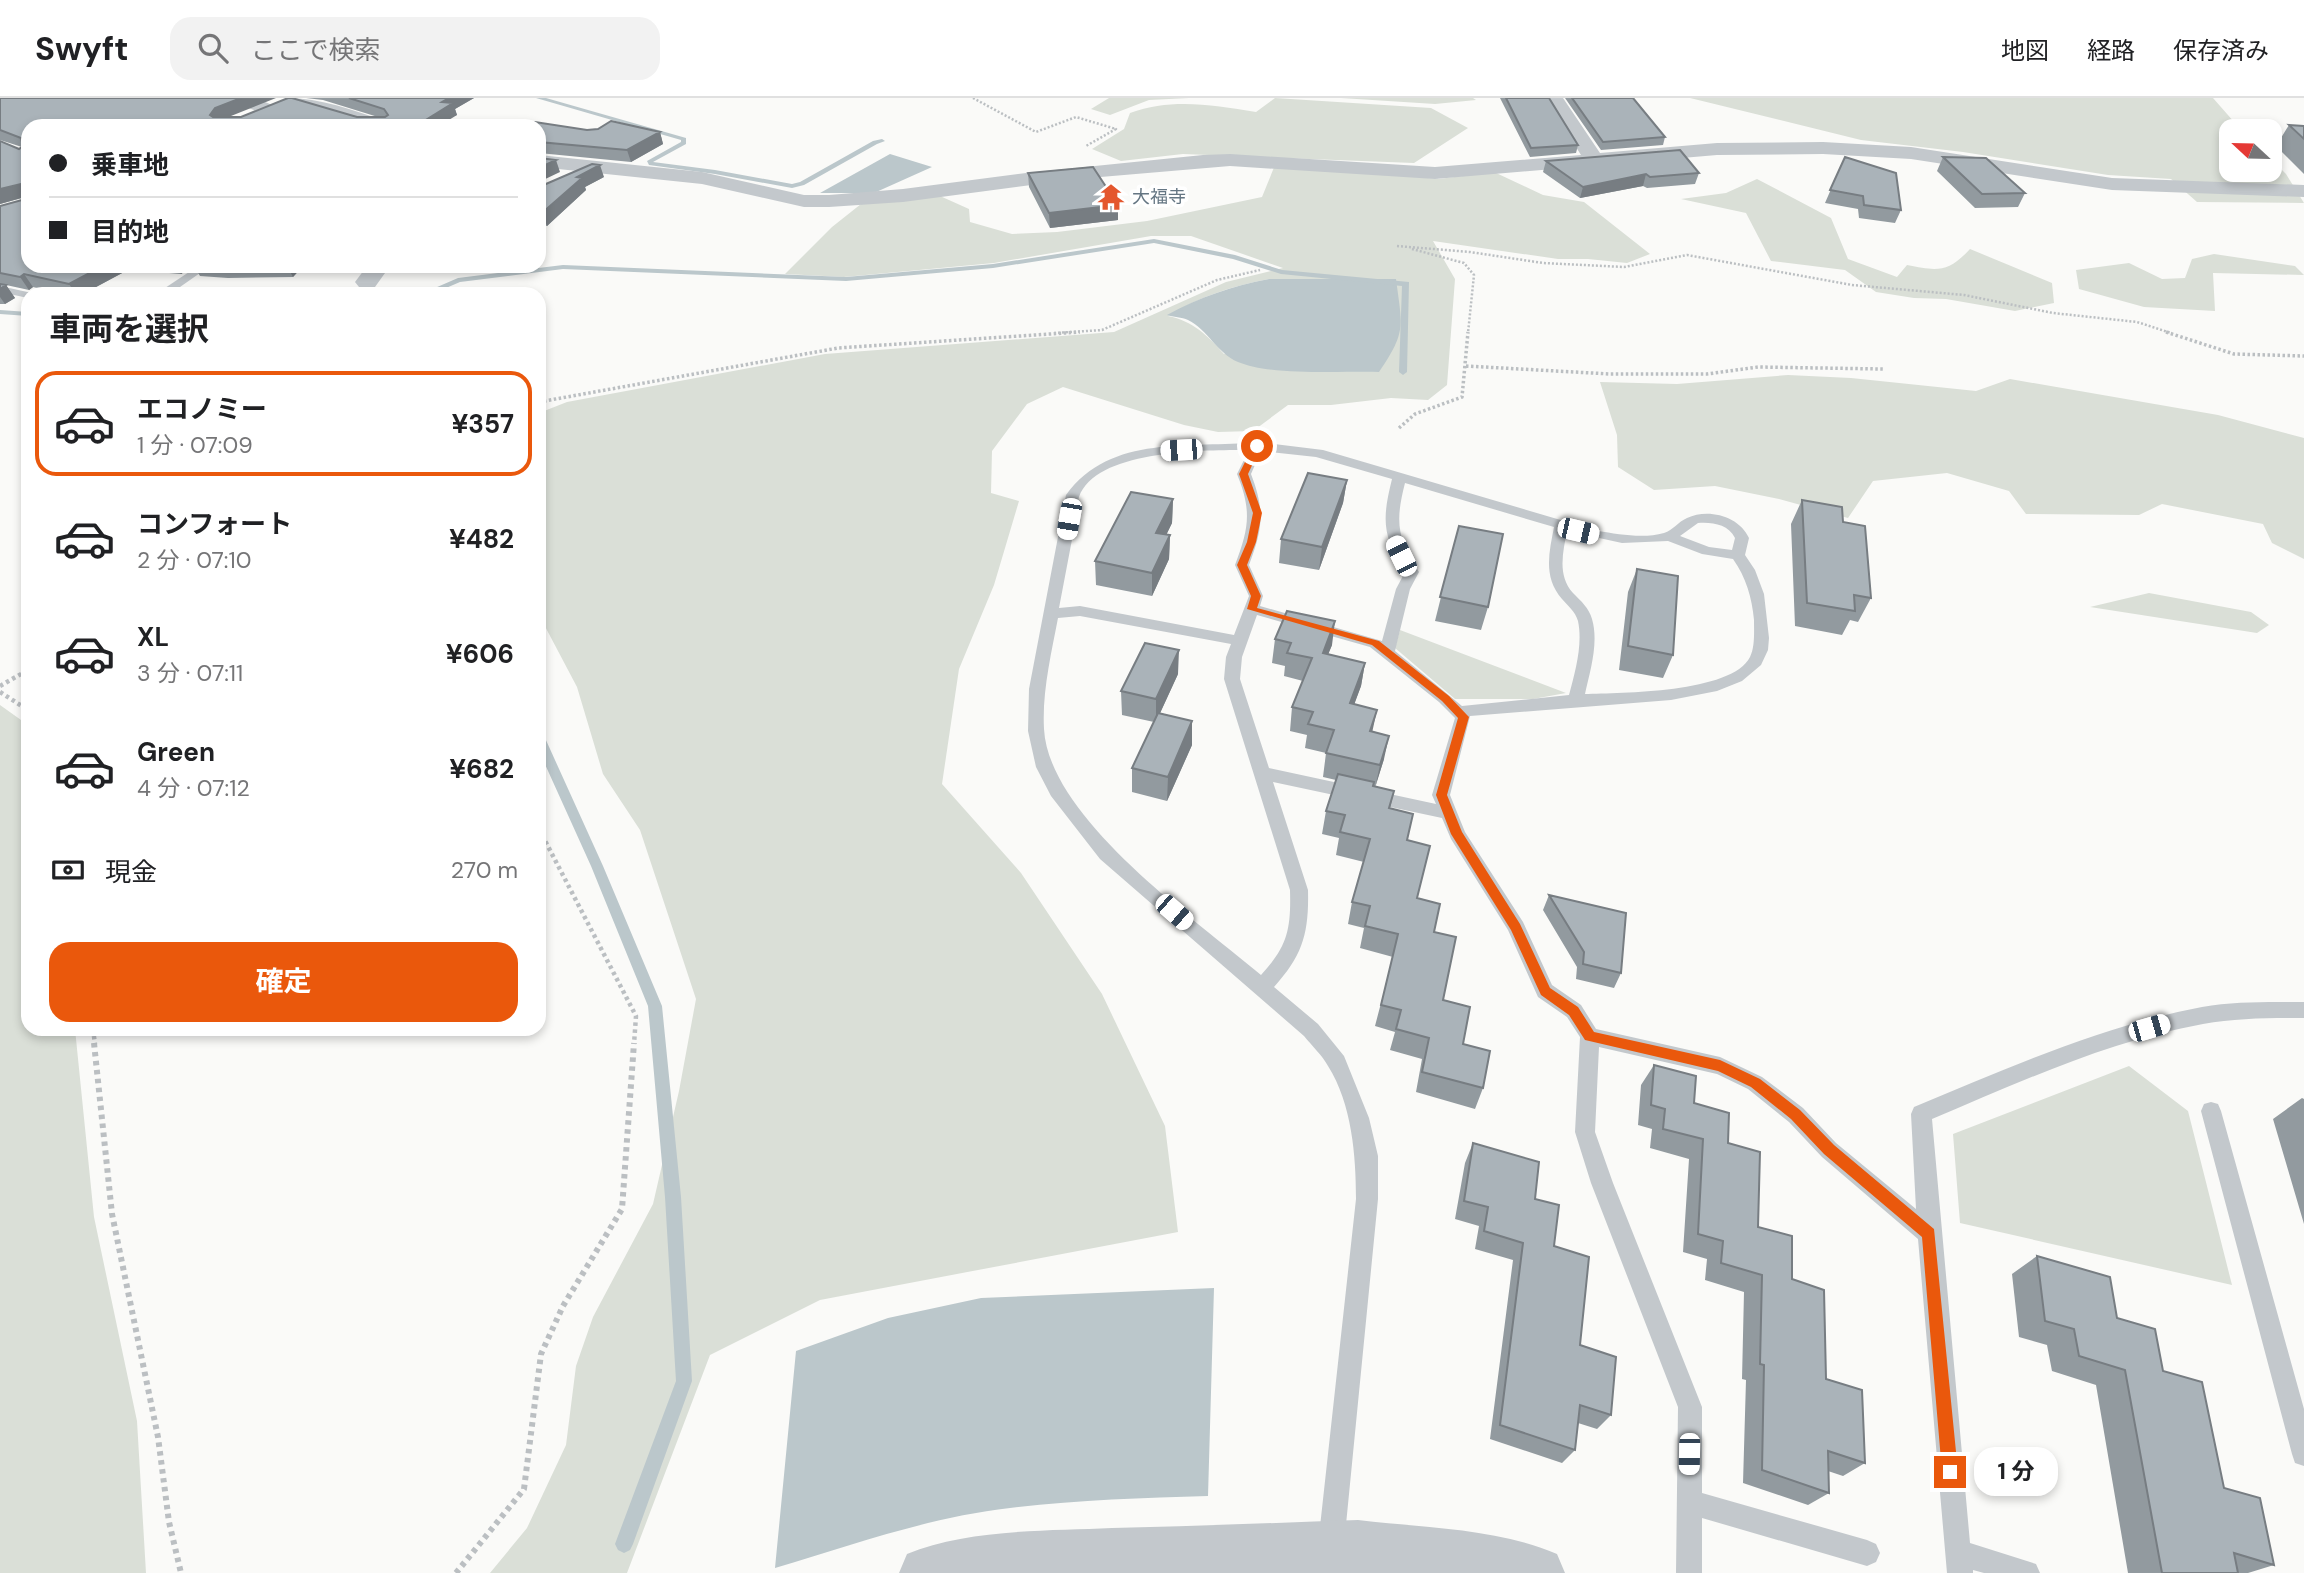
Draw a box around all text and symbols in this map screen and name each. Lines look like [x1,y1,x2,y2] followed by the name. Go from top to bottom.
[170,17,660,80] search box
[35,27,128,70] text: Swyft
[194,29,232,67] icon: search
[250,33,380,67] text: ここで検索
[2001,35,2049,66] text: 地図
[2087,35,2135,66] text: 経路
[2173,35,2269,66] text: 保存済み
[2219,119,2282,182] north arrow
[2219,119,2282,182] map controls
[91,148,169,182] text: 乗車地
[1096,182,1126,212] temple icon: 大福寺
[1132,185,1186,209] place label: 大福寺
[91,215,169,249] text: 目的地
[49,308,209,350] text: 車両を選択
[53,392,116,455] icon: car
[137,392,267,426] text: エコノミー
[451,407,514,441] text: ¥357
[137,430,253,460] text: 1 分 · 07:09
[1241,430,1273,462] route start
[1160,438,1203,462] car
[1056,496,1083,542] car
[53,507,116,570] icon: car
[137,507,292,541] text: コンフォート
[1556,516,1601,546] car
[449,522,514,556] text: ¥482
[1383,533,1420,579] car
[137,545,251,575] text: 2 分 · 07:10
[137,620,169,654] text: XL
[53,622,116,685] icon: car
[446,637,514,671] text: ¥606
[137,658,243,688] text: 3 分 · 07:11
[137,735,215,769] text: Green
[53,737,116,800] icon: car
[449,752,514,786] text: ¥682
[137,773,250,803] text: 4 分 · 07:12
[49,851,87,889] icon: cash
[105,855,157,889] text: 現金
[451,855,518,885] text: 270 m
[1152,890,1197,934] car
[49,942,518,1022] button: 確定
[2126,1012,2173,1044] car
[1679,1433,1700,1475] car
[1974,1448,2058,1496] callout: 1 分
[1934,1456,1966,1488] route end
[1998,1456,2034,1486] text: 1 分

